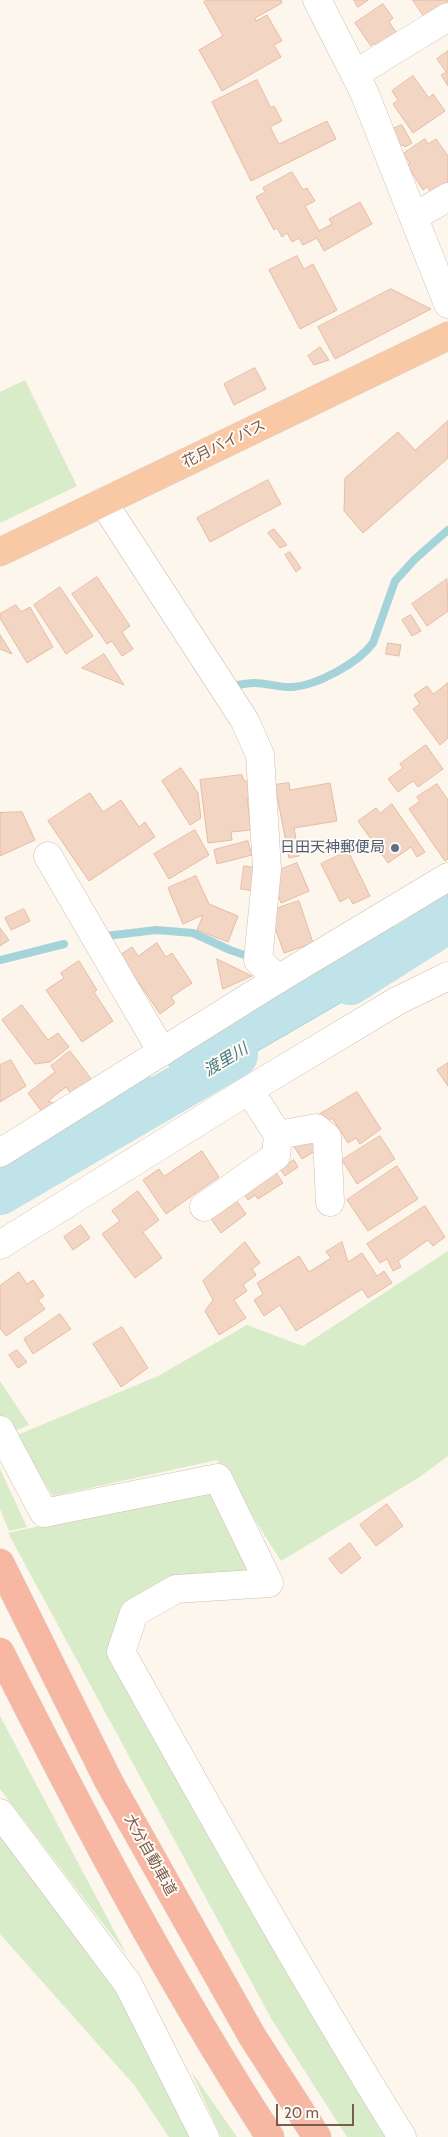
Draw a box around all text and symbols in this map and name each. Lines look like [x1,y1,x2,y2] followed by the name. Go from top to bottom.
[180,416,268,472] street label: 花月バイパス
[280,839,385,857] place label: 日田天神郵便局
[389,842,401,854] marker: 日田天神郵便局
[200,1039,252,1081] water label: 渡里川
[120,1811,180,1899] street label: 大分自動車道
[278,2094,356,2126] scale bar
[284,2104,319,2122] text: 20 m

